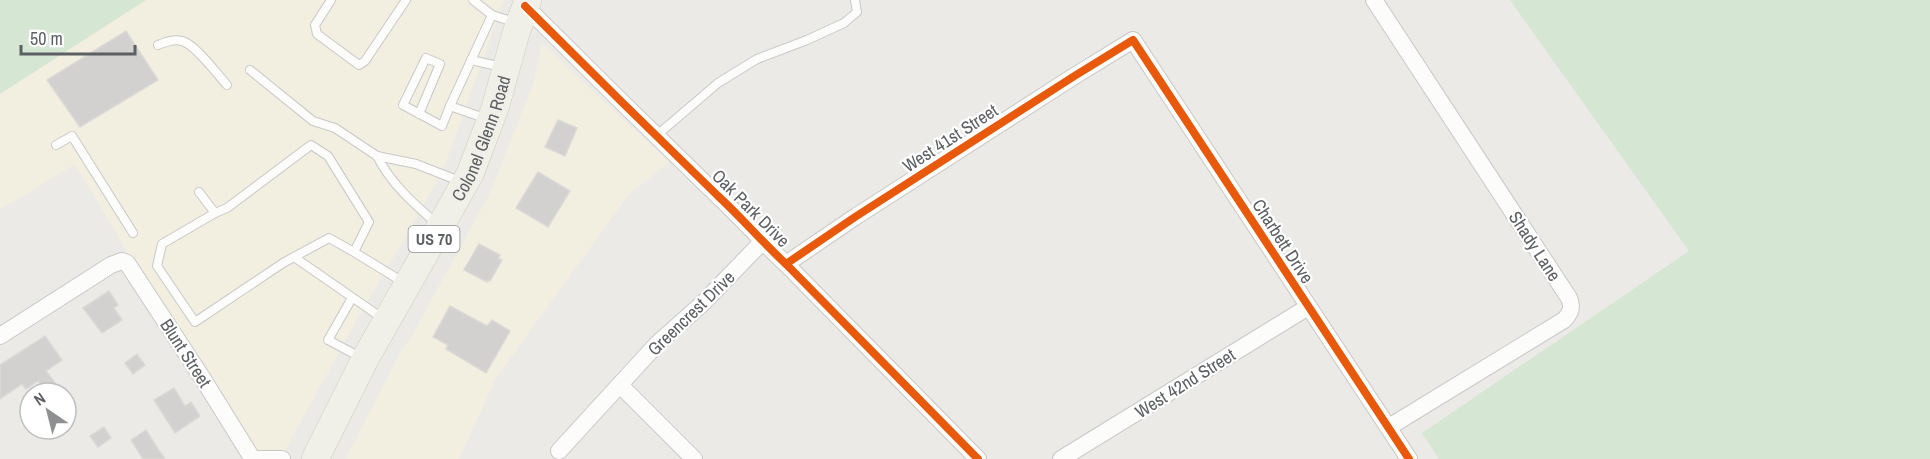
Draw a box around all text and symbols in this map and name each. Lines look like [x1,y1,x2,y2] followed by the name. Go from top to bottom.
[21,18,135,56] scale bar
[30,26,63,51] text: 50 m
[445,72,516,205] street label: Colonel Glenn Road
[898,98,1002,178] street label: West 41st Street
[706,163,796,253] street label: Oak Park Drive
[1246,194,1320,288] street label: Charbett Drive
[1503,206,1567,286] street label: Shady Lane
[408,226,460,252] road number: US 70
[642,265,740,361] street label: Greencrest Drive
[155,314,217,392] street label: Blunt Street
[1130,342,1240,424] street label: West 42nd Street
[18,381,78,441] north arrow
[29,387,50,410] text: N

